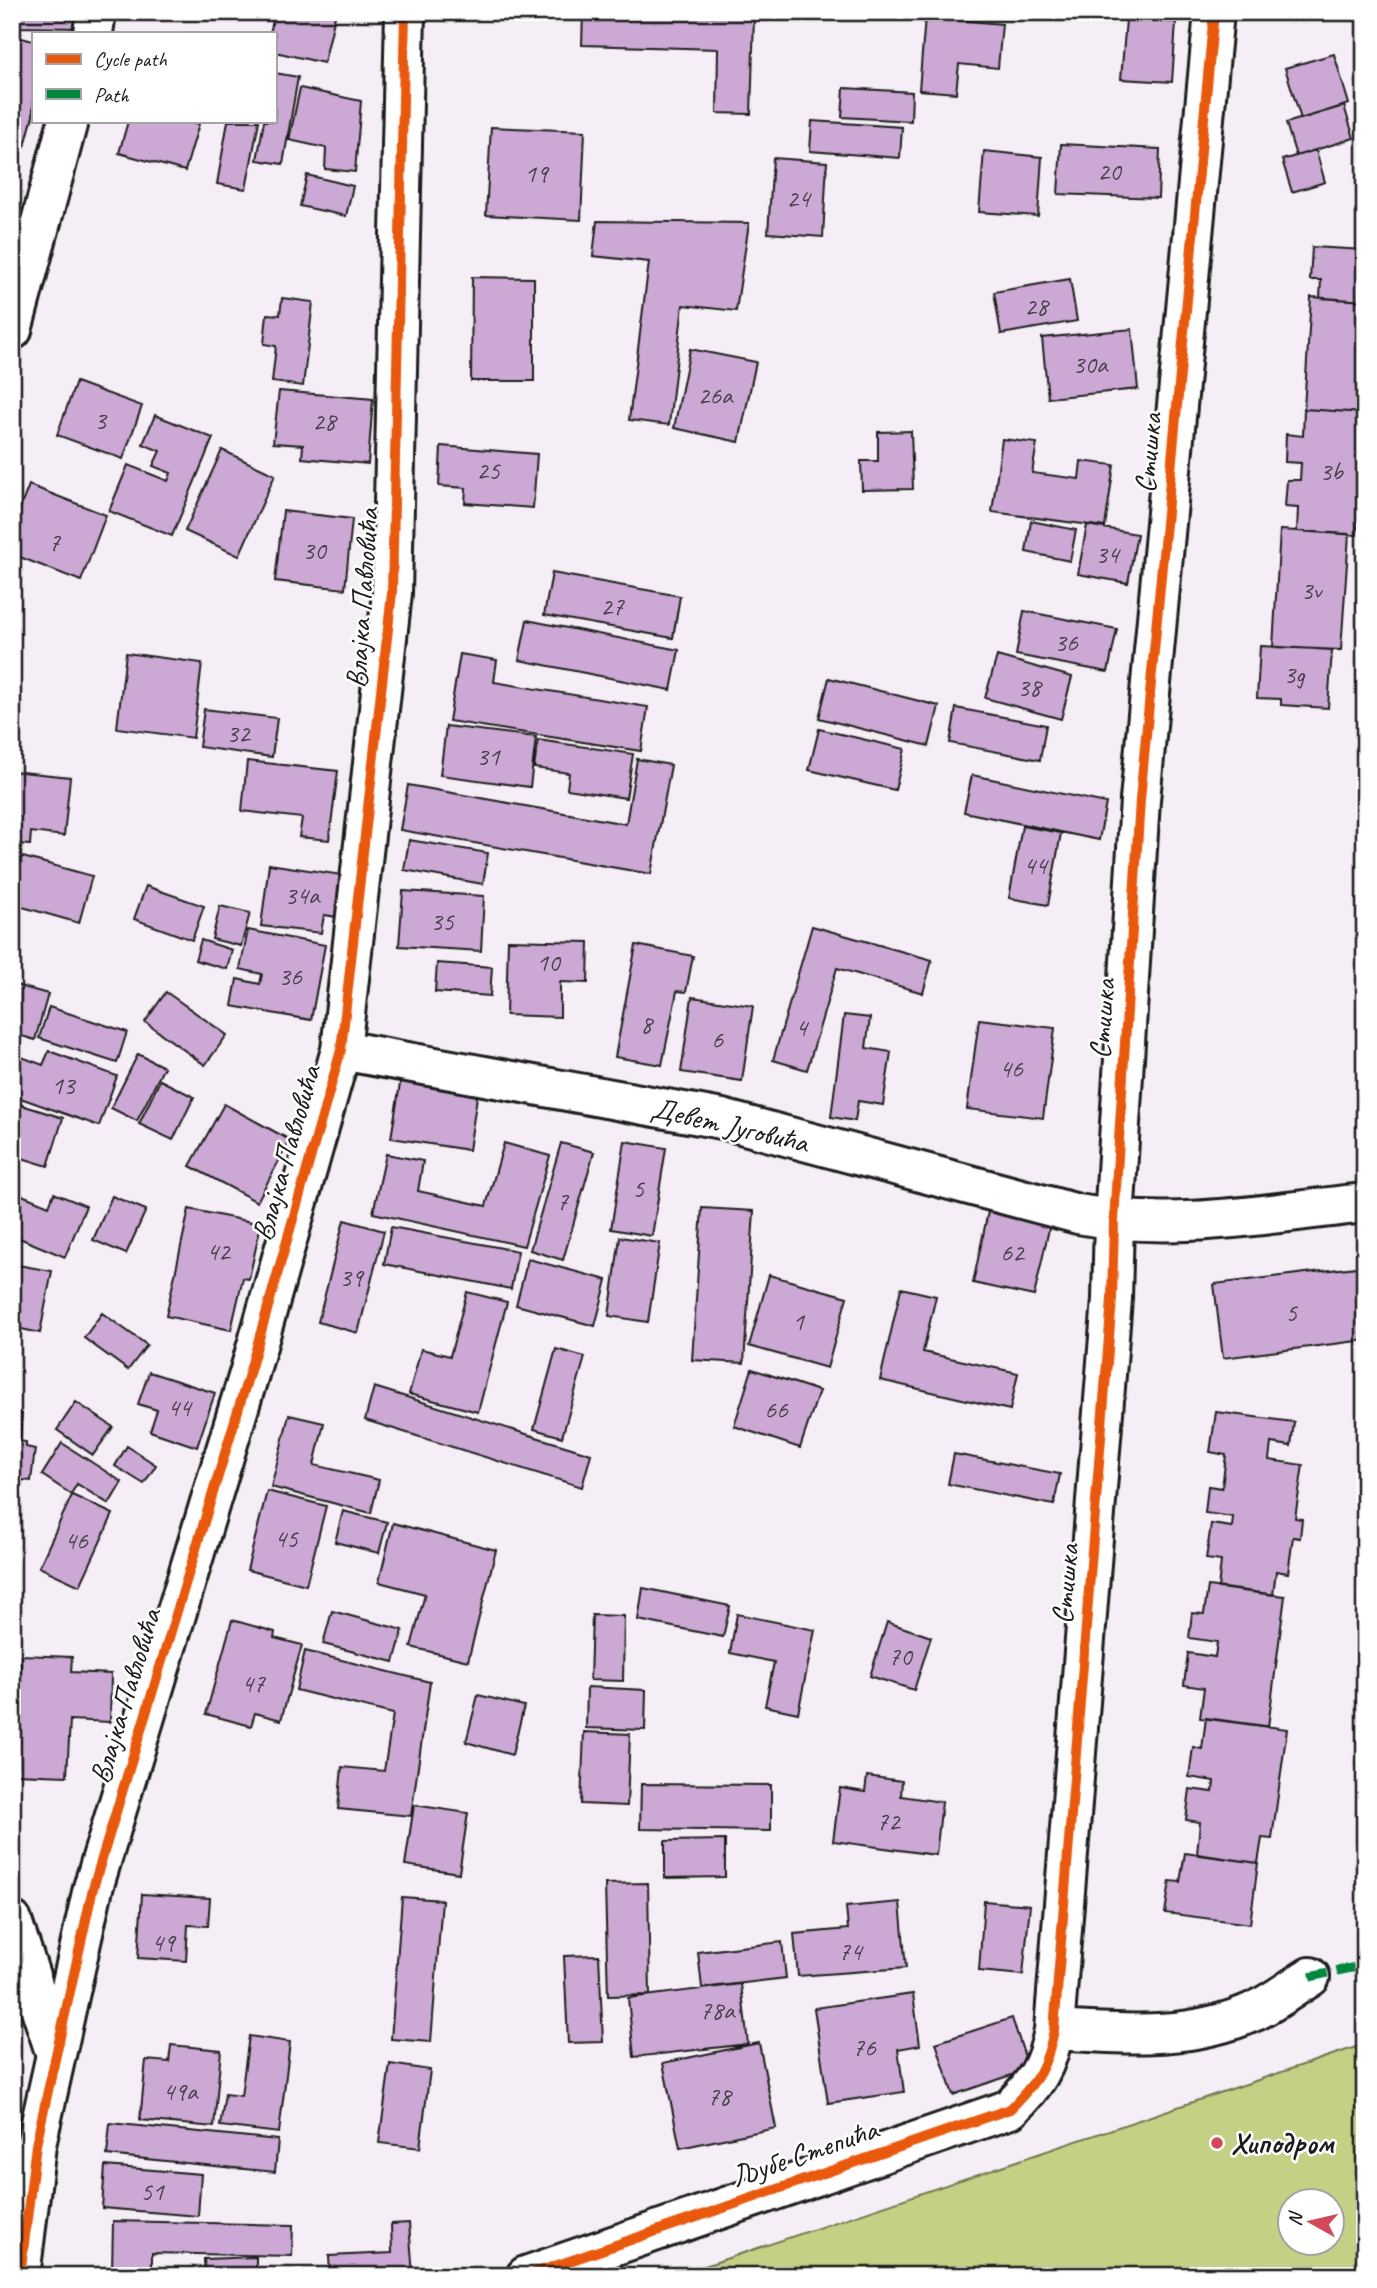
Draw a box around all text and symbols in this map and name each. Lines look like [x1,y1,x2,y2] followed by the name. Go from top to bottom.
[32,32,276,122] legend
[94,46,167,72] text: Cycle path
[94,82,130,108] text: Path
[1097,155,1123,188] house number: 20
[524,157,550,190] house number: 19
[786,182,812,215] house number: 24
[1024,290,1050,323] house number: 28
[1073,348,1109,381] house number: 30a
[698,379,734,412] house number: 26a
[94,404,108,437] house number: 3
[312,405,338,438] house number: 28
[1126,410,1171,494] street label: Стишка
[476,454,501,487] house number: 25
[1319,455,1344,488] house number: 3b
[337,505,387,689] street label: Влајка Павловића
[48,526,61,559] house number: 7
[302,534,328,567] house number: 30
[1095,538,1121,571] house number: 34
[1301,574,1324,607] house number: 3v
[600,590,625,623] house number: 27
[1054,626,1079,659] house number: 36
[1284,658,1306,691] house number: 3g
[1017,671,1043,704] house number: 38
[226,717,252,750] house number: 32
[476,740,501,773] house number: 31
[1023,849,1049,882] house number: 44
[285,879,321,912] house number: 34a
[430,905,455,938] house number: 35
[536,946,562,979] house number: 10
[278,960,303,993] house number: 36
[1080,976,1124,1060] street label: Стишка
[640,1008,654,1041] house number: 8
[795,1011,809,1044] house number: 4
[711,1023,724,1056] house number: 6
[999,1052,1024,1085] house number: 46
[243,1059,330,1245] street label: Влајка Павловића
[51,1069,77,1102] house number: 13
[648,1089,814,1162] street label: Девет Југовића
[632,1172,645,1205] house number: 5
[556,1185,569,1218] house number: 7
[206,1235,232,1268] house number: 42
[1000,1236,1026,1269] house number: 62
[339,1261,365,1294] house number: 39
[1285,1296,1298,1329] house number: 5
[792,1305,805,1338] house number: 1
[167,1391,193,1424] house number: 44
[764,1393,789,1426] house number: 66
[274,1522,299,1555] house number: 45
[64,1524,89,1557] house number: 46
[1043,1541,1088,1625] street label: Стишка
[80,1602,170,1788] street label: Влајка Павловића
[888,1640,914,1673] house number: 70
[241,1667,266,1700] house number: 47
[876,1805,902,1838] house number: 72
[151,1926,177,1959] house number: 49
[838,1935,864,1968] house number: 74
[700,1994,736,2027] house number: 78a
[852,2031,877,2064] house number: 76
[163,2075,199,2108] house number: 49a
[707,2080,733,2113] house number: 78
[725,2109,884,2196] street label: Љубе Степића
[1231,2124,1335,2162] place label: Хиподром
[1209,2135,1225,2151] marker: Хиподром
[140,2175,165,2208] house number: 51
[1276,2186,1346,2256] north arrow
[1282,2209,1308,2227] text: N

